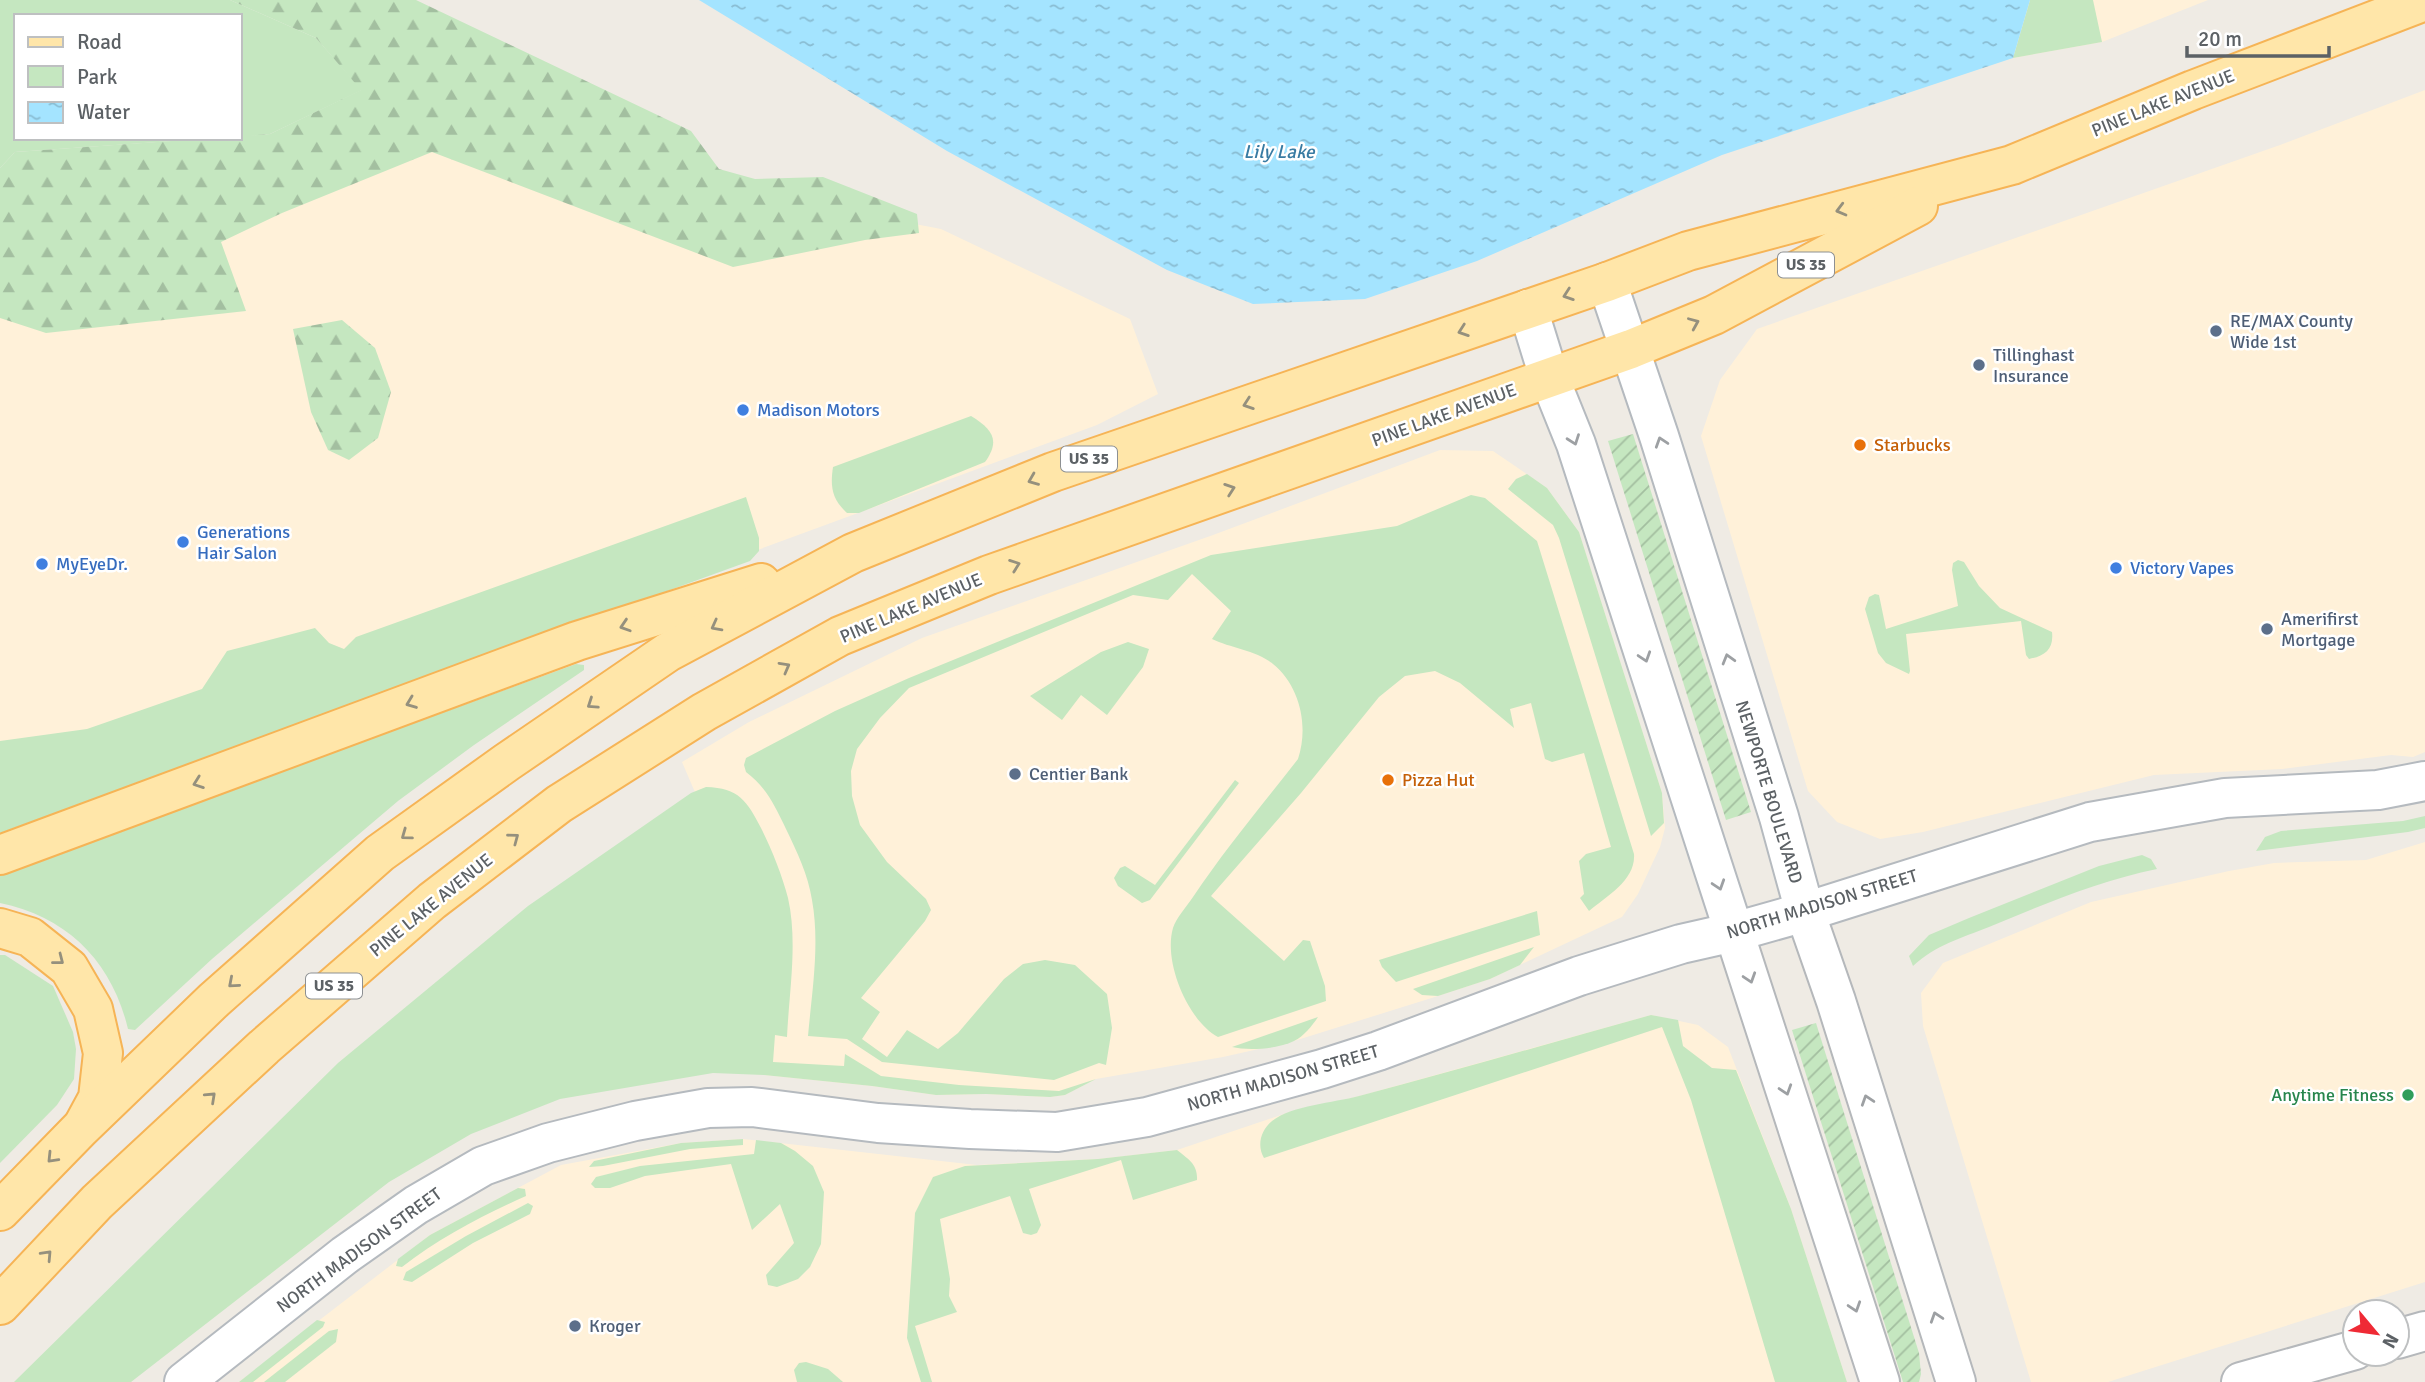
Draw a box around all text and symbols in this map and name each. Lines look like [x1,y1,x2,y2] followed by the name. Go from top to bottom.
[14,14,242,140] legend
[2187,14,2329,58] scale bar
[2198,26,2242,52] text: 20 m
[77,29,122,55] text: Road
[77,64,118,90] text: Park
[2088,64,2238,142] street label: PINE LAKE AVENUE
[77,99,130,125] text: Water
[1243,140,1316,164] water label: Lily Lake
[1835,202,1847,216] one-way arrow
[1778,252,1834,278] road number: US 35
[1562,287,1574,301] one-way arrow
[2230,310,2353,353] place label: RE/MAX County Wide 1st
[1687,317,1699,331] one-way arrow
[1458,323,1470,337] one-way arrow
[2208,323,2224,339] marker: RE/MAX County Wide 1st
[1993,344,2074,387] place label: Tillinghast Insurance
[1971,357,1987,373] marker: Tillinghast Insurance
[1369,379,1519,451] street label: PINE LAKE AVENUE
[1242,396,1255,410] one-way arrow
[757,399,880,421] place label: Madison Motors
[735,402,751,418] marker: Madison Motors
[1566,434,1580,446] one-way arrow
[1874,434,1951,456] place label: Starbucks
[1654,436,1669,448] one-way arrow
[1852,437,1868,453] marker: Starbucks
[1061,446,1117,472] road number: US 35
[1028,471,1040,485] one-way arrow
[1223,483,1235,497] one-way arrow
[197,521,290,564] place label: Generations Hair Salon
[175,534,191,550] marker: Generations Hair Salon
[56,553,128,575] place label: MyEyeDr.
[34,556,50,572] marker: MyEyeDr.
[2130,557,2234,579] place label: Victory Vapes
[1009,560,1021,574] one-way arrow
[2108,560,2124,576] marker: Victory Vapes
[837,568,985,648] street label: PINE LAKE AVENUE
[2281,608,2358,651] place label: Amerifirst Mortgage
[619,618,632,632] one-way arrow
[711,618,723,632] one-way arrow
[2259,621,2275,637] marker: Amerifirst Mortgage
[1637,650,1651,662] one-way arrow
[1722,653,1736,665] one-way arrow
[778,661,790,675] one-way arrow
[406,695,418,709] one-way arrow
[587,696,600,708] one-way arrow
[1731,698,1807,886] street label: NEWPORTE BOULEVARD
[1029,763,1128,785] place label: Centier Bank
[1007,766,1023,782] marker: Centier Bank
[1402,769,1475,791] place label: Pizza Hut
[1380,772,1396,788] marker: Pizza Hut
[192,774,204,788] one-way arrow
[401,827,414,839] one-way arrow
[506,834,518,847] one-way arrow
[365,849,497,961] street label: PINE LAKE AVENUE
[1724,864,1920,944] street label: NORTH MADISON STREET
[1711,879,1726,891] one-way arrow
[51,951,63,964] one-way arrow
[1741,972,1756,984] one-way arrow
[306,974,362,998] road number: US 35
[228,975,241,987] one-way arrow
[1185,1040,1382,1116] street label: NORTH MADISON STREET
[1778,1083,1792,1096] one-way arrow
[2271,1084,2394,1106] place label: Anytime Fitness
[2400,1087,2416,1103] marker: Anytime Fitness
[203,1093,216,1106] one-way arrow
[1861,1094,1875,1107] one-way arrow
[47,1150,60,1163] one-way arrow
[272,1183,446,1317] street label: NORTH MADISON STREET
[39,1250,51,1263] one-way arrow
[2341,1298,2411,1368] north arrow
[1847,1300,1862,1312] one-way arrow
[1929,1311,1944,1323] one-way arrow
[589,1315,641,1337] place label: Kroger
[567,1318,583,1334] marker: Kroger
[2376,1329,2404,1352] text: N

